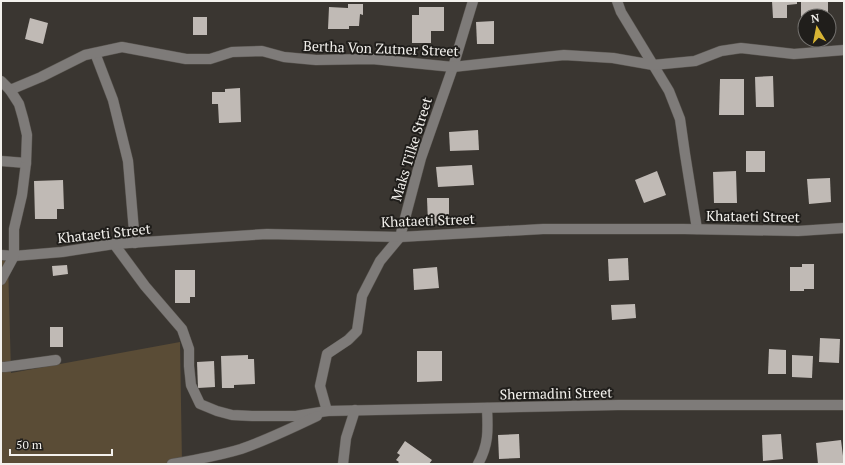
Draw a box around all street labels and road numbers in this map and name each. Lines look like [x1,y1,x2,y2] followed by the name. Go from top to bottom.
[303,36,460,60] street label: Bertha Von Zutner Street
[386,94,436,203] street label: Maks Tilke Street
[706,206,801,226] street label: Khataeti Street
[381,209,476,231] street label: Khataeti Street
[56,219,152,247] street label: Khataeti Street
[500,383,613,403] street label: Shermadini Street

